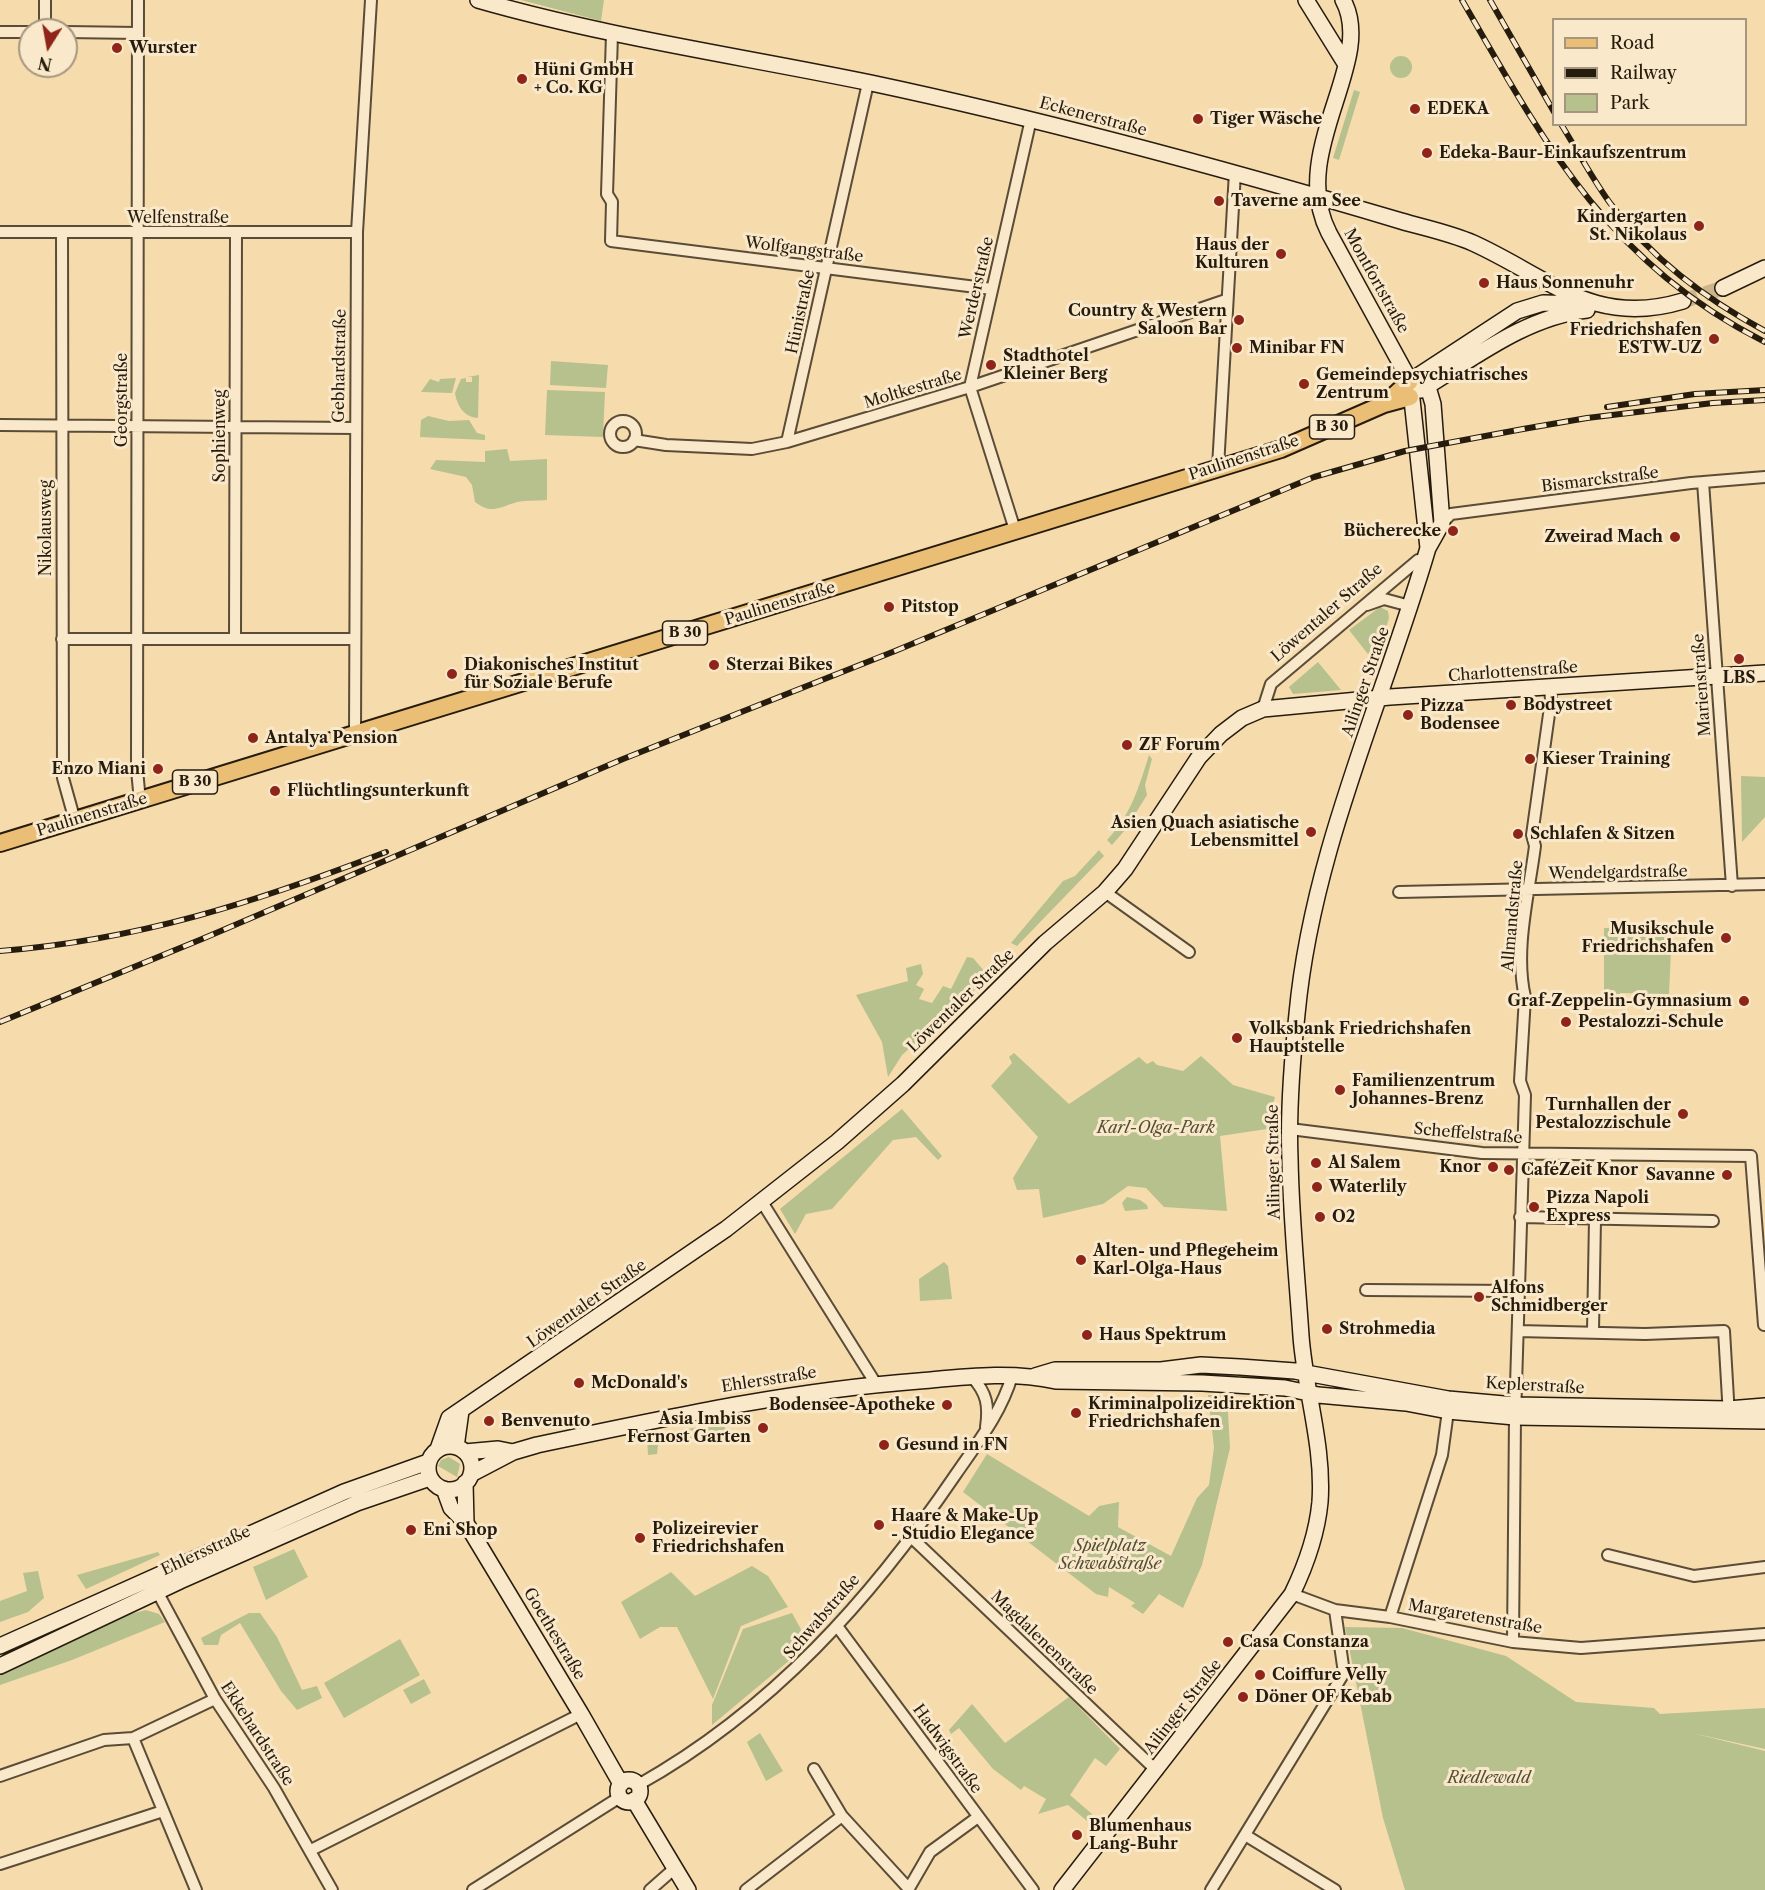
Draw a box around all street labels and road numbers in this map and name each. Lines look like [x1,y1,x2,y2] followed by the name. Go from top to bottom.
[1037,93,1149,141] street label: Eckenerstraße
[127,208,229,228] street label: Welfenstraße
[1339,225,1413,337] street label: Montfortstraße
[744,233,864,267] street label: Wolfgangstraße
[956,235,998,341] street label: Werderstraße
[783,268,819,356] street label: Hünistraße
[329,309,351,423] street label: Gebhardstraße
[112,353,132,447] street label: Georgstraße
[862,365,964,413] street label: Moltkestraße
[210,390,230,482] street label: Sophienweg
[1310,415,1354,439] road number: B 30
[1186,431,1302,485] street label: Paulinenstraße
[1540,463,1660,497] street label: Bismarckstraße
[36,480,56,576] street label: Nikolausweg
[1268,560,1386,666] street label: Löwentaler Straße
[722,578,838,630] street label: Paulinenstraße
[662,621,708,645] road number: B 30
[1338,624,1394,740] street label: Ailinger Straße
[1689,633,1715,737] street label: Marienstraße
[1447,658,1579,686] street label: Charlottenstraße
[172,770,218,794] road number: B 30
[34,789,150,841] street label: Paulinenstraße
[1499,859,1527,973] street label: Allmandstraße
[1548,862,1688,884] street label: Wendelgardstraße
[904,945,1018,1057] street label: Löwentaler Straße
[1263,1104,1285,1220] street label: Ailinger Straße
[1413,1120,1523,1148] street label: Scheffelstraße
[524,1256,650,1352] street label: Löwentaler Straße
[720,1363,818,1397] street label: Ehlersstraße
[1485,1374,1585,1398] street label: Keplerstraße
[158,1522,254,1580] street label: Ehlersstraße
[780,1571,864,1663] street label: Schwabstraße
[519,1584,589,1684] street label: Goethestraße
[986,1587,1102,1699] street label: Magdalenenstraße
[1406,1596,1544,1638] street label: Margaretenstraße
[1140,1656,1226,1758] street label: Ailinger Straße
[216,1678,298,1790] street label: Ekkehardstraße
[908,1701,986,1797] street label: Hadwigstraße

